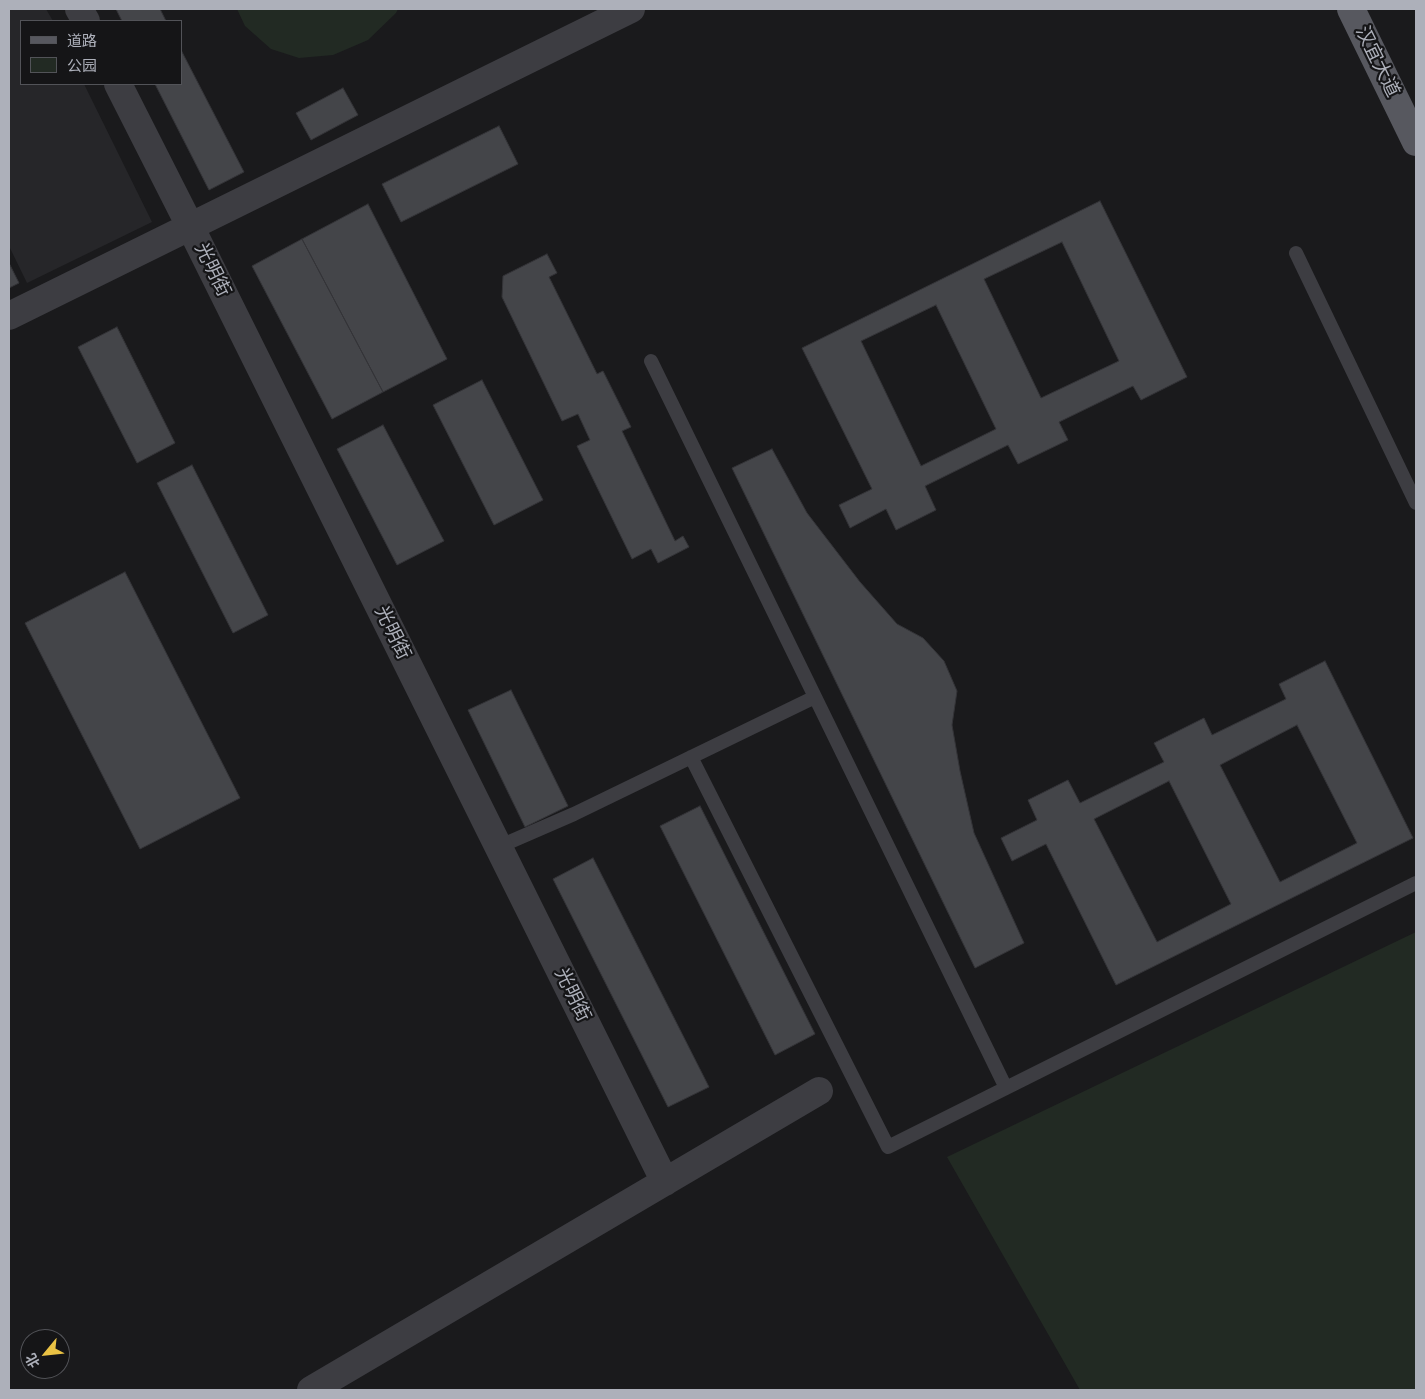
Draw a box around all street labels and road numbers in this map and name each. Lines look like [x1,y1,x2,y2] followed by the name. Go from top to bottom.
[1350,23,1404,101] street label: 汉宜大道
[189,239,235,301] street label: 光明街
[369,602,415,664] street label: 光明街
[549,964,595,1026] street label: 光明街

